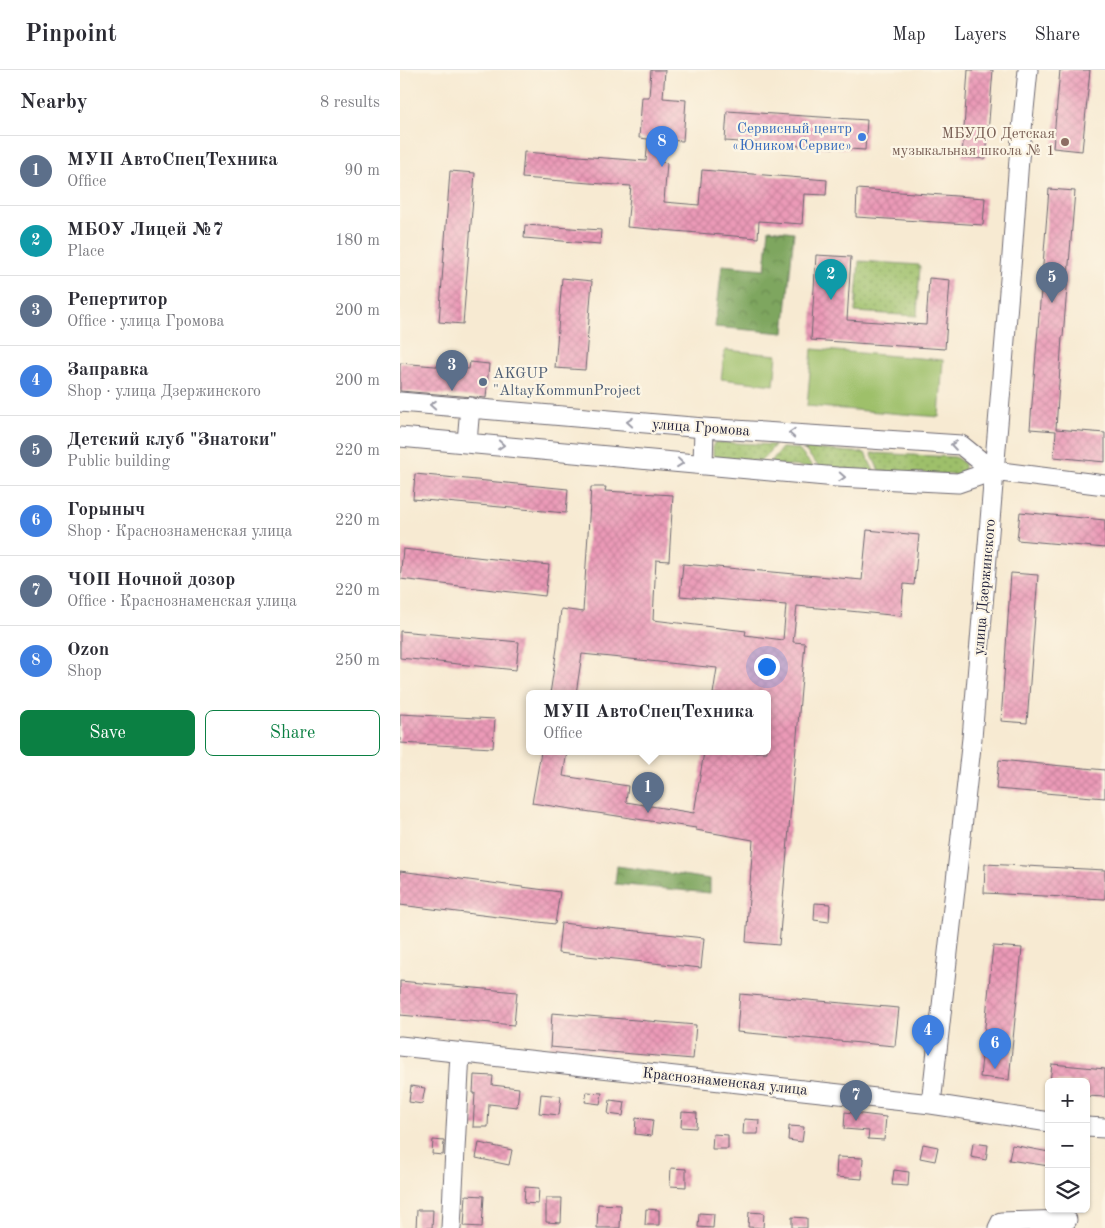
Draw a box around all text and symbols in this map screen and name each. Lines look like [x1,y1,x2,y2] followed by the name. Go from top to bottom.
[25,23,117,47] text: Pinpoint
[892,26,926,44] text: Map
[954,26,1006,44] text: Layers
[1034,26,1080,44] text: Share
[20,92,88,113] text: Nearby
[320,95,380,111] text: 8 results
[732,122,852,154] place label: Сервисный центр «Юником Сервис»
[646,126,678,167] pin: 8
[892,127,1055,159] place label: МБУДО Детская музыкальная школа № 1
[856,131,868,143] marker: Сервисный центр «Юником Сервис»
[1059,136,1071,148] marker: МБУДО Детская музыкальная школа № 1
[67,151,278,170] text: МУП АвтоСпецТехника
[31,163,41,179] text: 1
[344,163,380,179] text: 90 m
[67,174,106,190] text: Office
[67,221,224,240] text: МБОУ Лицей №7
[31,233,41,249] text: 2
[335,233,380,249] text: 180 m
[67,244,104,260] text: Place
[815,259,847,300] pin: 2
[1036,262,1068,303] pin: 5
[67,291,168,310] text: Репертитор
[31,303,41,319] text: 3
[335,303,380,319] text: 200 m
[67,314,225,330] text: Office · улица Громова
[436,350,468,391] pin: 3
[67,361,149,380] text: Заправка
[493,367,641,399] place label: AKGUP "AltayKommunProject
[31,373,41,389] text: 4
[335,373,380,389] text: 200 m
[477,376,489,388] marker: AKGUP "AltayKommunProject
[67,384,261,400] text: Shop · улица Дзержинского
[429,399,437,410] one-way arrow
[626,417,634,428] one-way arrow
[651,418,751,439] street label: улица Громова
[788,428,796,439] one-way arrow
[67,431,277,450] text: Детский клуб "Знатоки"
[497,439,505,450] one-way arrow
[949,440,958,450] one-way arrow
[31,443,41,459] text: 5
[335,443,380,459] text: 220 m
[67,454,170,470] text: Public building
[676,457,684,468] one-way arrow
[838,471,846,482] one-way arrow
[67,501,145,520] text: Горыныч
[31,513,41,529] text: 6
[335,513,380,529] text: 220 m
[972,518,999,656] street label: улица Дзержинского
[67,524,292,540] text: Shop · Краснознаменская улица
[67,571,235,590] text: ЧОП Ночной дозор
[31,583,41,599] text: 7
[335,583,380,599] text: 220 m
[67,594,297,610] text: Office · Краснознаменская улица
[67,641,109,660] text: Ozon
[31,653,41,669] text: 8
[335,653,380,669] text: 250 m
[754,654,780,680] your location
[67,664,102,680] text: Shop
[526,690,771,755] popup
[543,703,754,722] text: МУП АвтоСпецТехника
[20,710,195,756] button: Save
[205,710,380,756] button: Share
[543,726,582,742] text: Office
[632,772,664,813] pin: 1
[912,1015,944,1056] pin: 4
[979,1028,1011,1069] pin: 6
[641,1066,809,1099] street label: Краснознаменская улица
[1045,1078,1090,1213] map controls
[1045,1078,1090,1123] button: +
[840,1080,872,1121] pin: 7
[1045,1123,1090,1168] button: −
[1045,1168,1090,1213] button: layers

